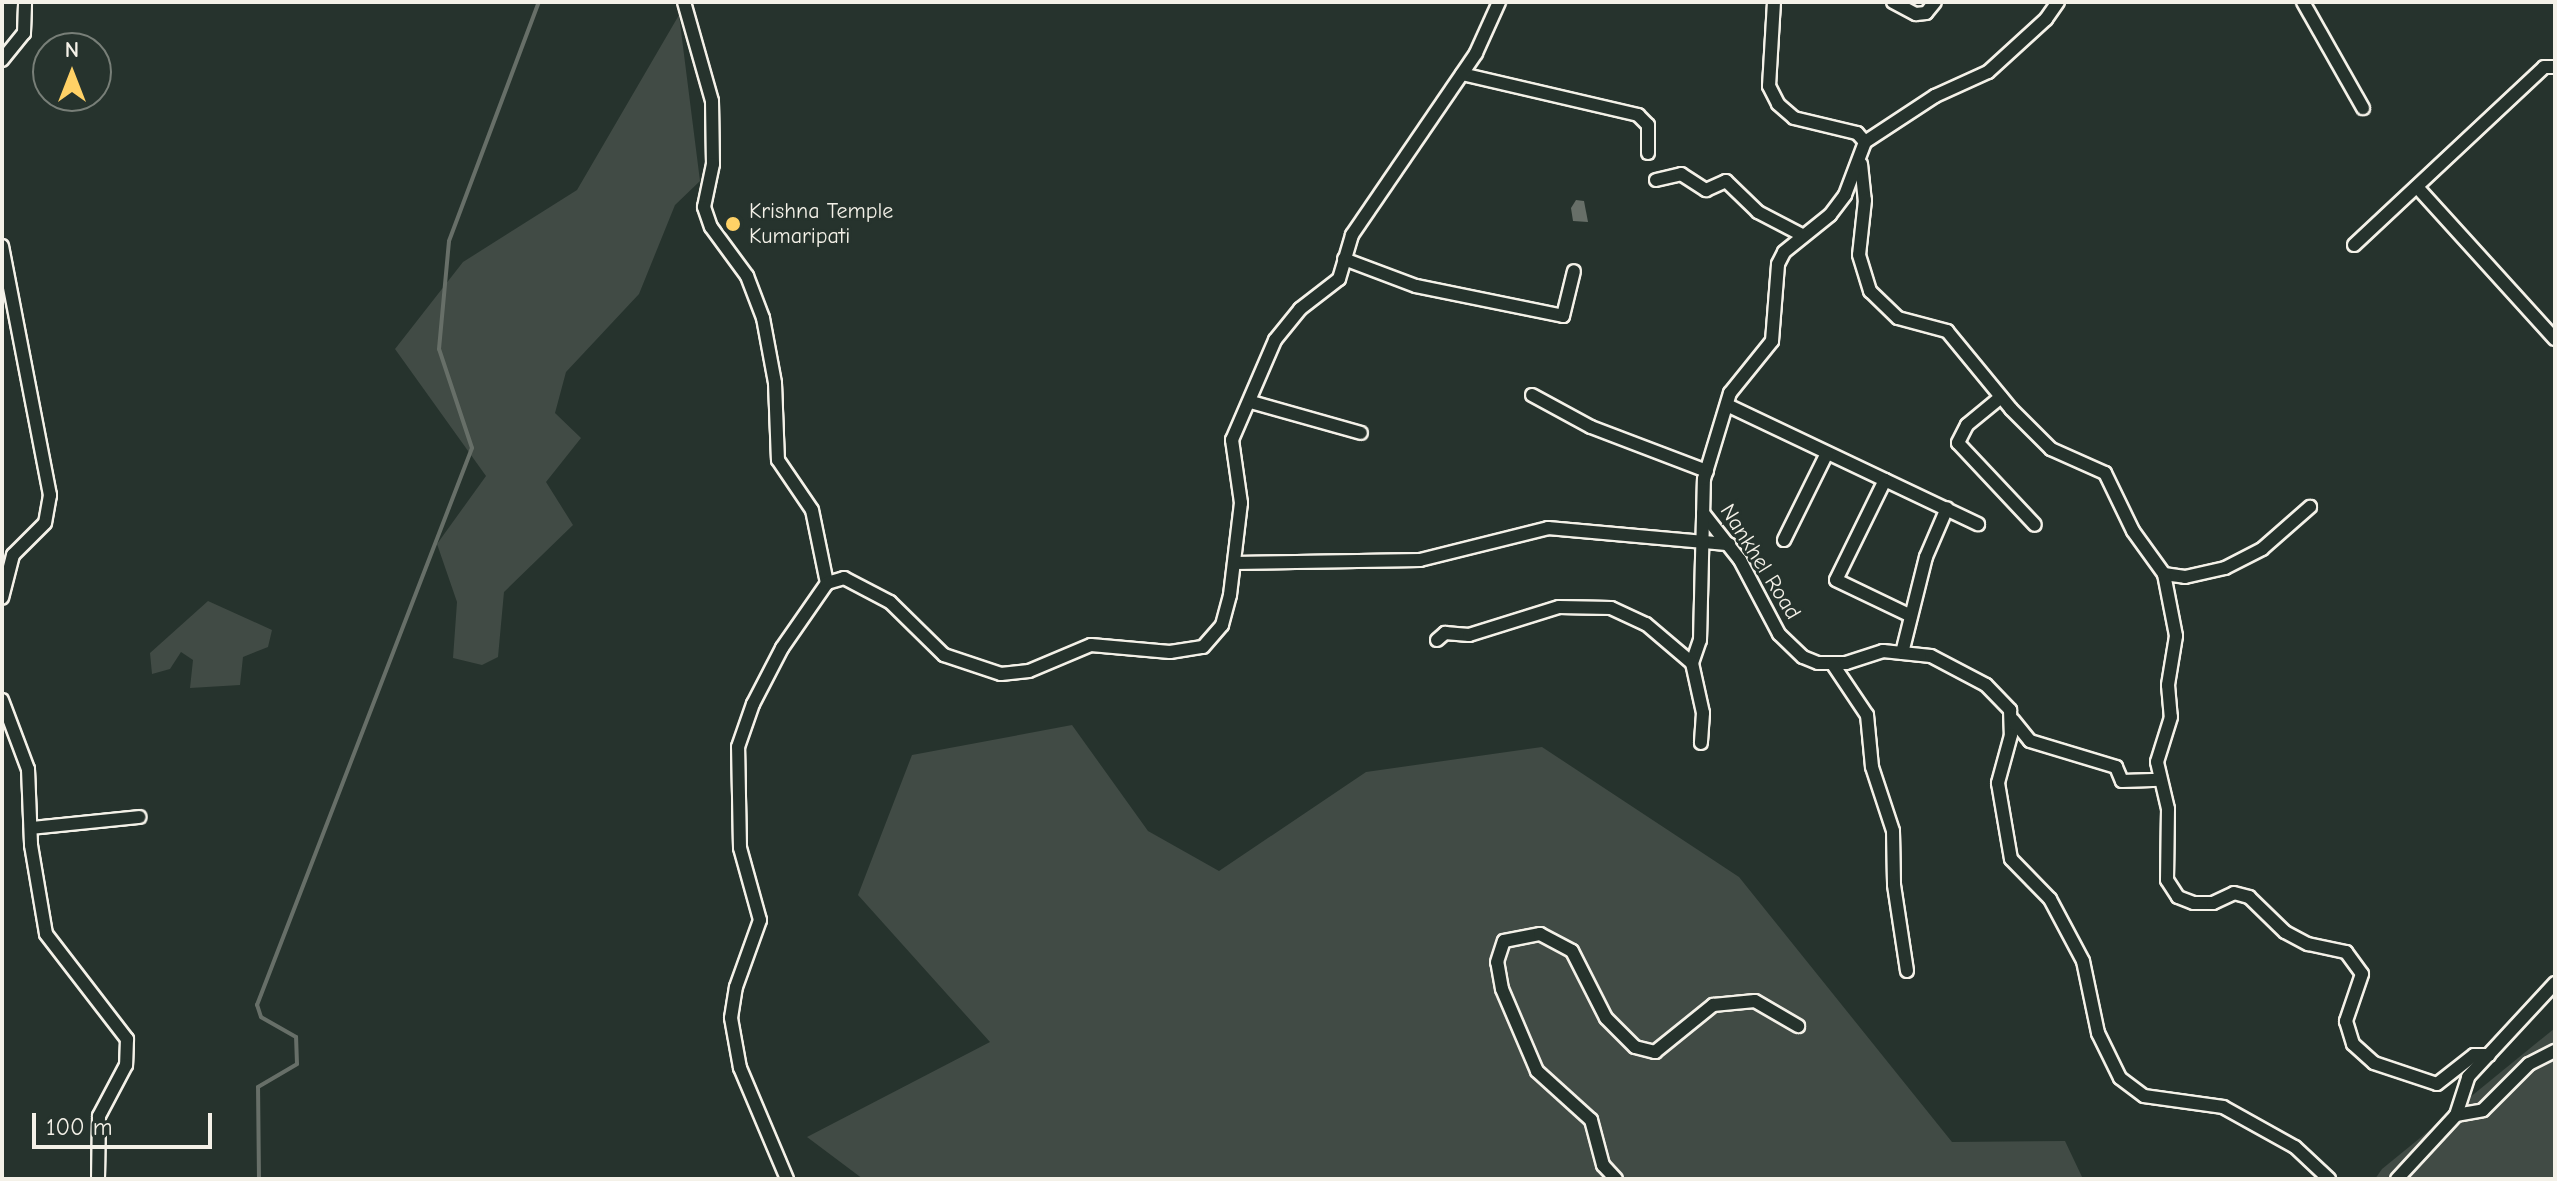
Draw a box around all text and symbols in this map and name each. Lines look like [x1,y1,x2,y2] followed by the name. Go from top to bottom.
[32,32,112,112] north arrow
[65,37,79,63] text: N
[749,198,893,250] place label: Krishna Temple Kumaripati
[724,215,742,233] marker: Krishna Temple Kumaripati
[1714,499,1806,625] street label: Nankhel Road
[36,1097,216,1147] scale bar
[46,1113,113,1141] text: 100 m

